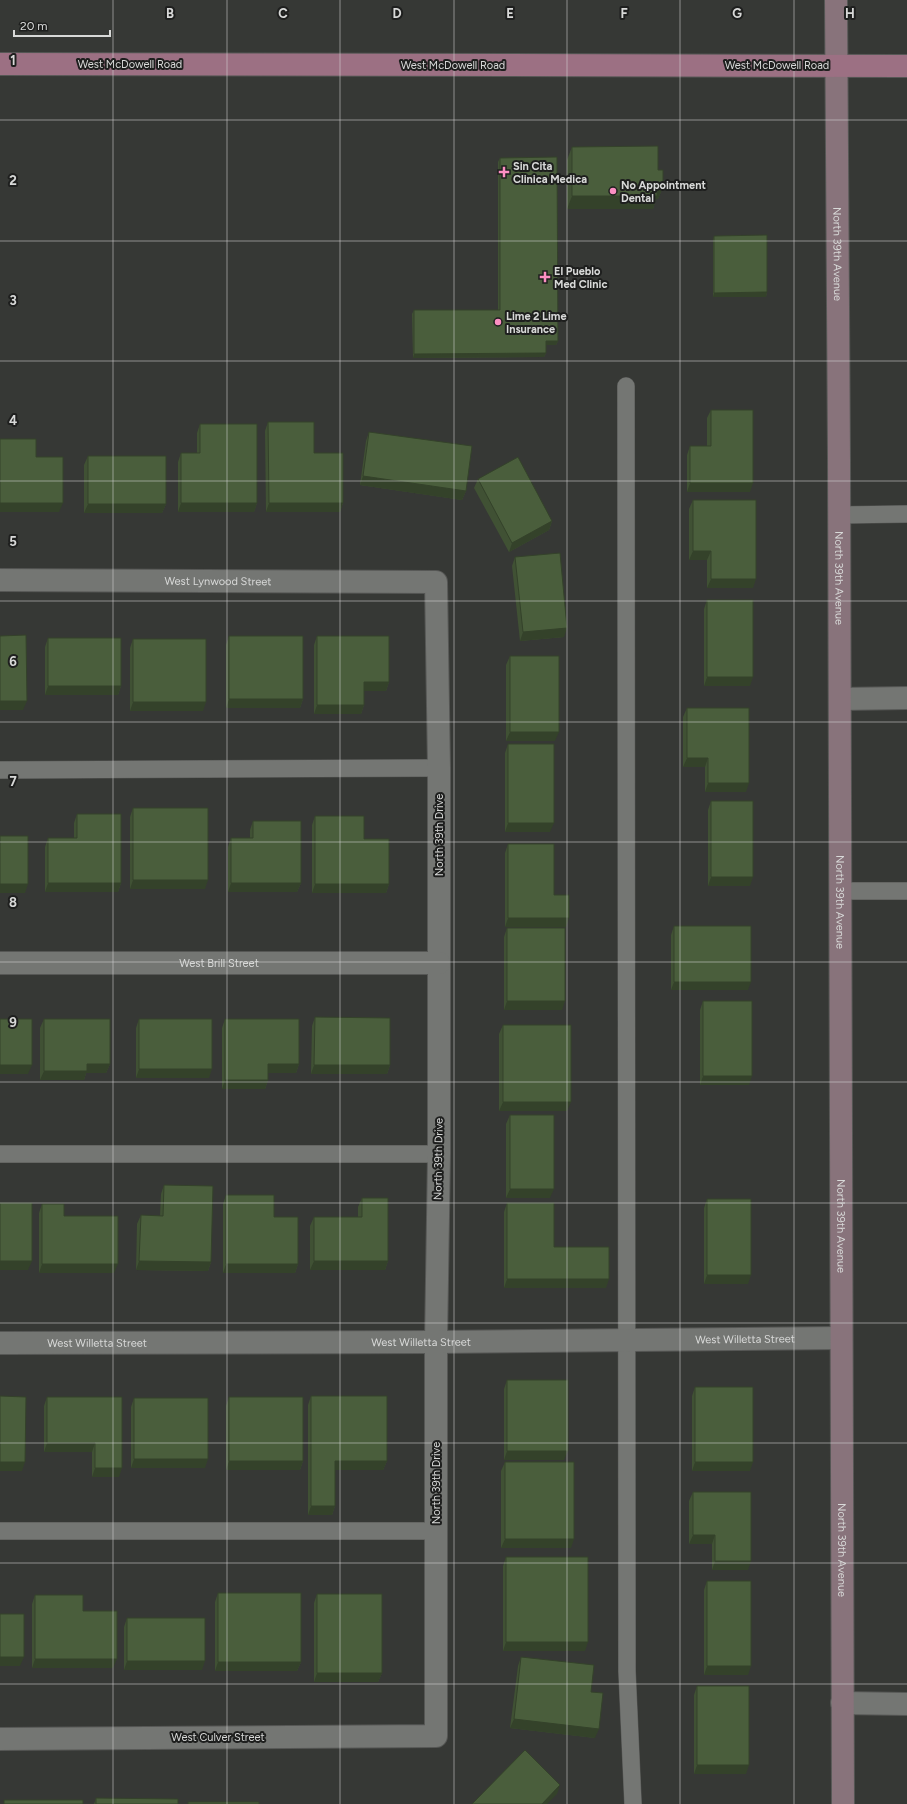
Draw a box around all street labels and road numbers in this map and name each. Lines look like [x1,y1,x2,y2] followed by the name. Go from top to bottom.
[78,58,182,71] street label: West McDowell Road
[401,59,505,72] street label: West McDowell Road
[725,59,829,72] street label: West McDowell Road
[830,207,844,301] street label: North 39th Avenue
[832,531,845,625] street label: North 39th Avenue
[164,575,272,588] street label: West Lynwood Street
[433,794,446,876] street label: North 39th Drive
[833,855,846,949] street label: North 39th Avenue
[179,957,259,970] street label: West Brill Street
[431,1118,446,1200] street label: North 39th Drive
[834,1179,847,1273] street label: North 39th Avenue
[695,1332,795,1346] street label: West Willetta Street
[371,1336,471,1349] street label: West Willetta Street
[47,1337,147,1350] street label: West Willetta Street
[430,1442,443,1524] street label: North 39th Drive
[835,1503,848,1597] street label: North 39th Avenue
[171,1731,265,1744] street label: West Culver Street

